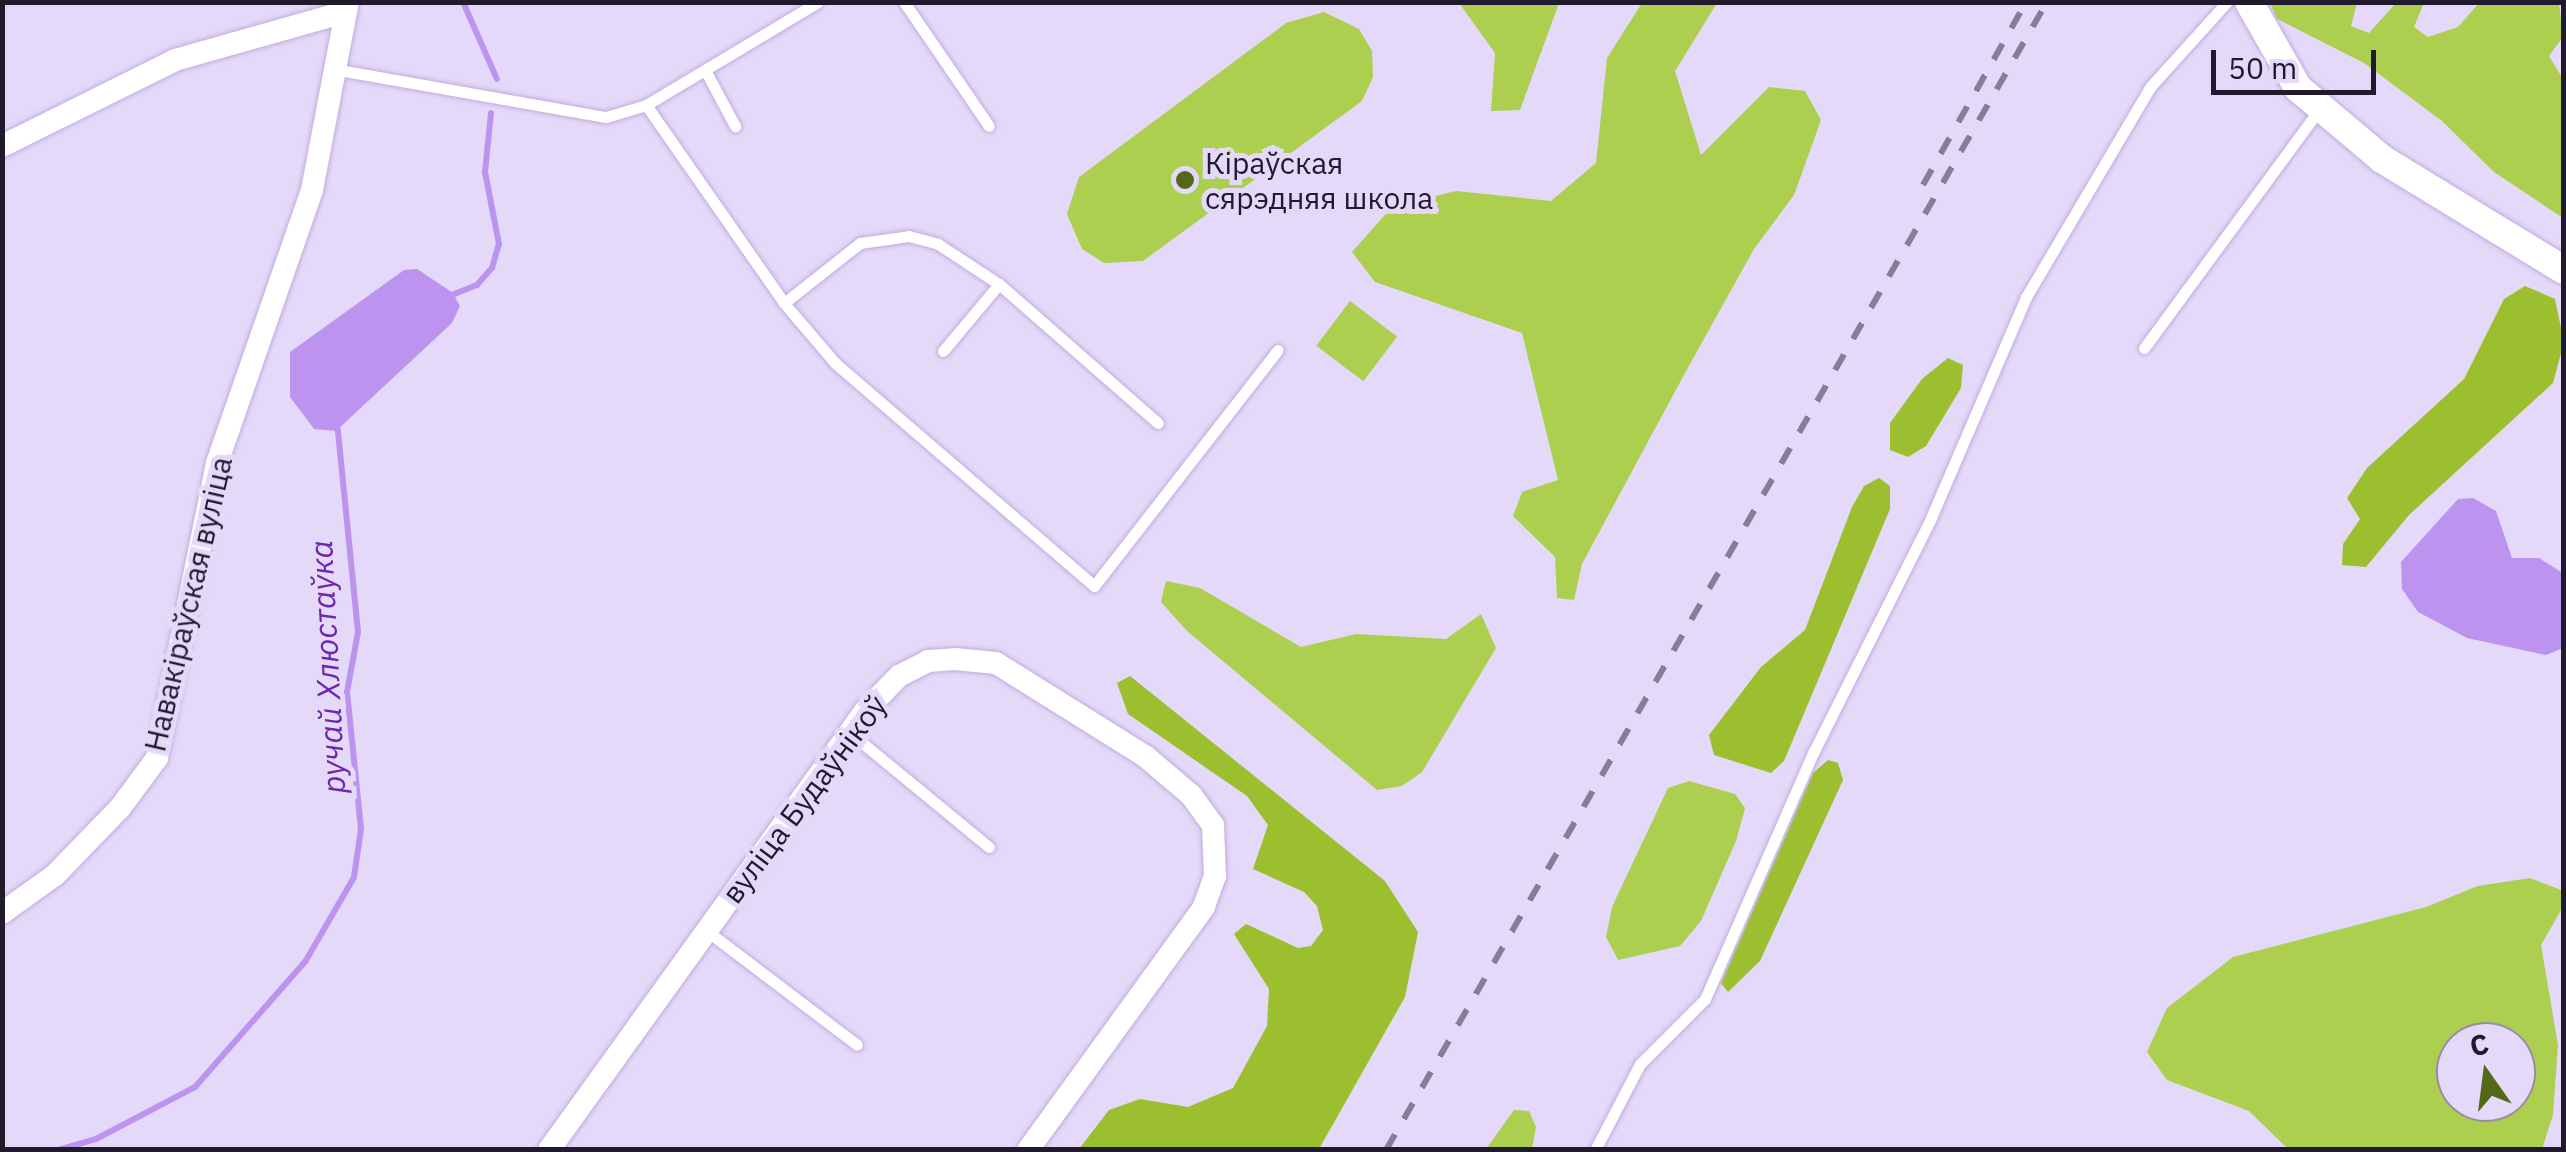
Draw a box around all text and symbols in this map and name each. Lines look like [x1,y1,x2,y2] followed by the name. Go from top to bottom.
[2216,30,2381,92] scale bar
[2228,48,2297,87] text: 50 m
[1205,145,1433,216] place label: Кіраўская сярэдняя школа
[1174,169,1196,191] marker: Кіраўская сярэдняя школа
[137,453,239,755] street label: Навакіраўская вуліца
[301,539,353,795] water label: ручай Хлюстаўка
[714,688,894,910] street label: вуліца Будаўнікоў
[2436,1022,2536,1122] north arrow
[2466,1024,2492,1065] text: С

